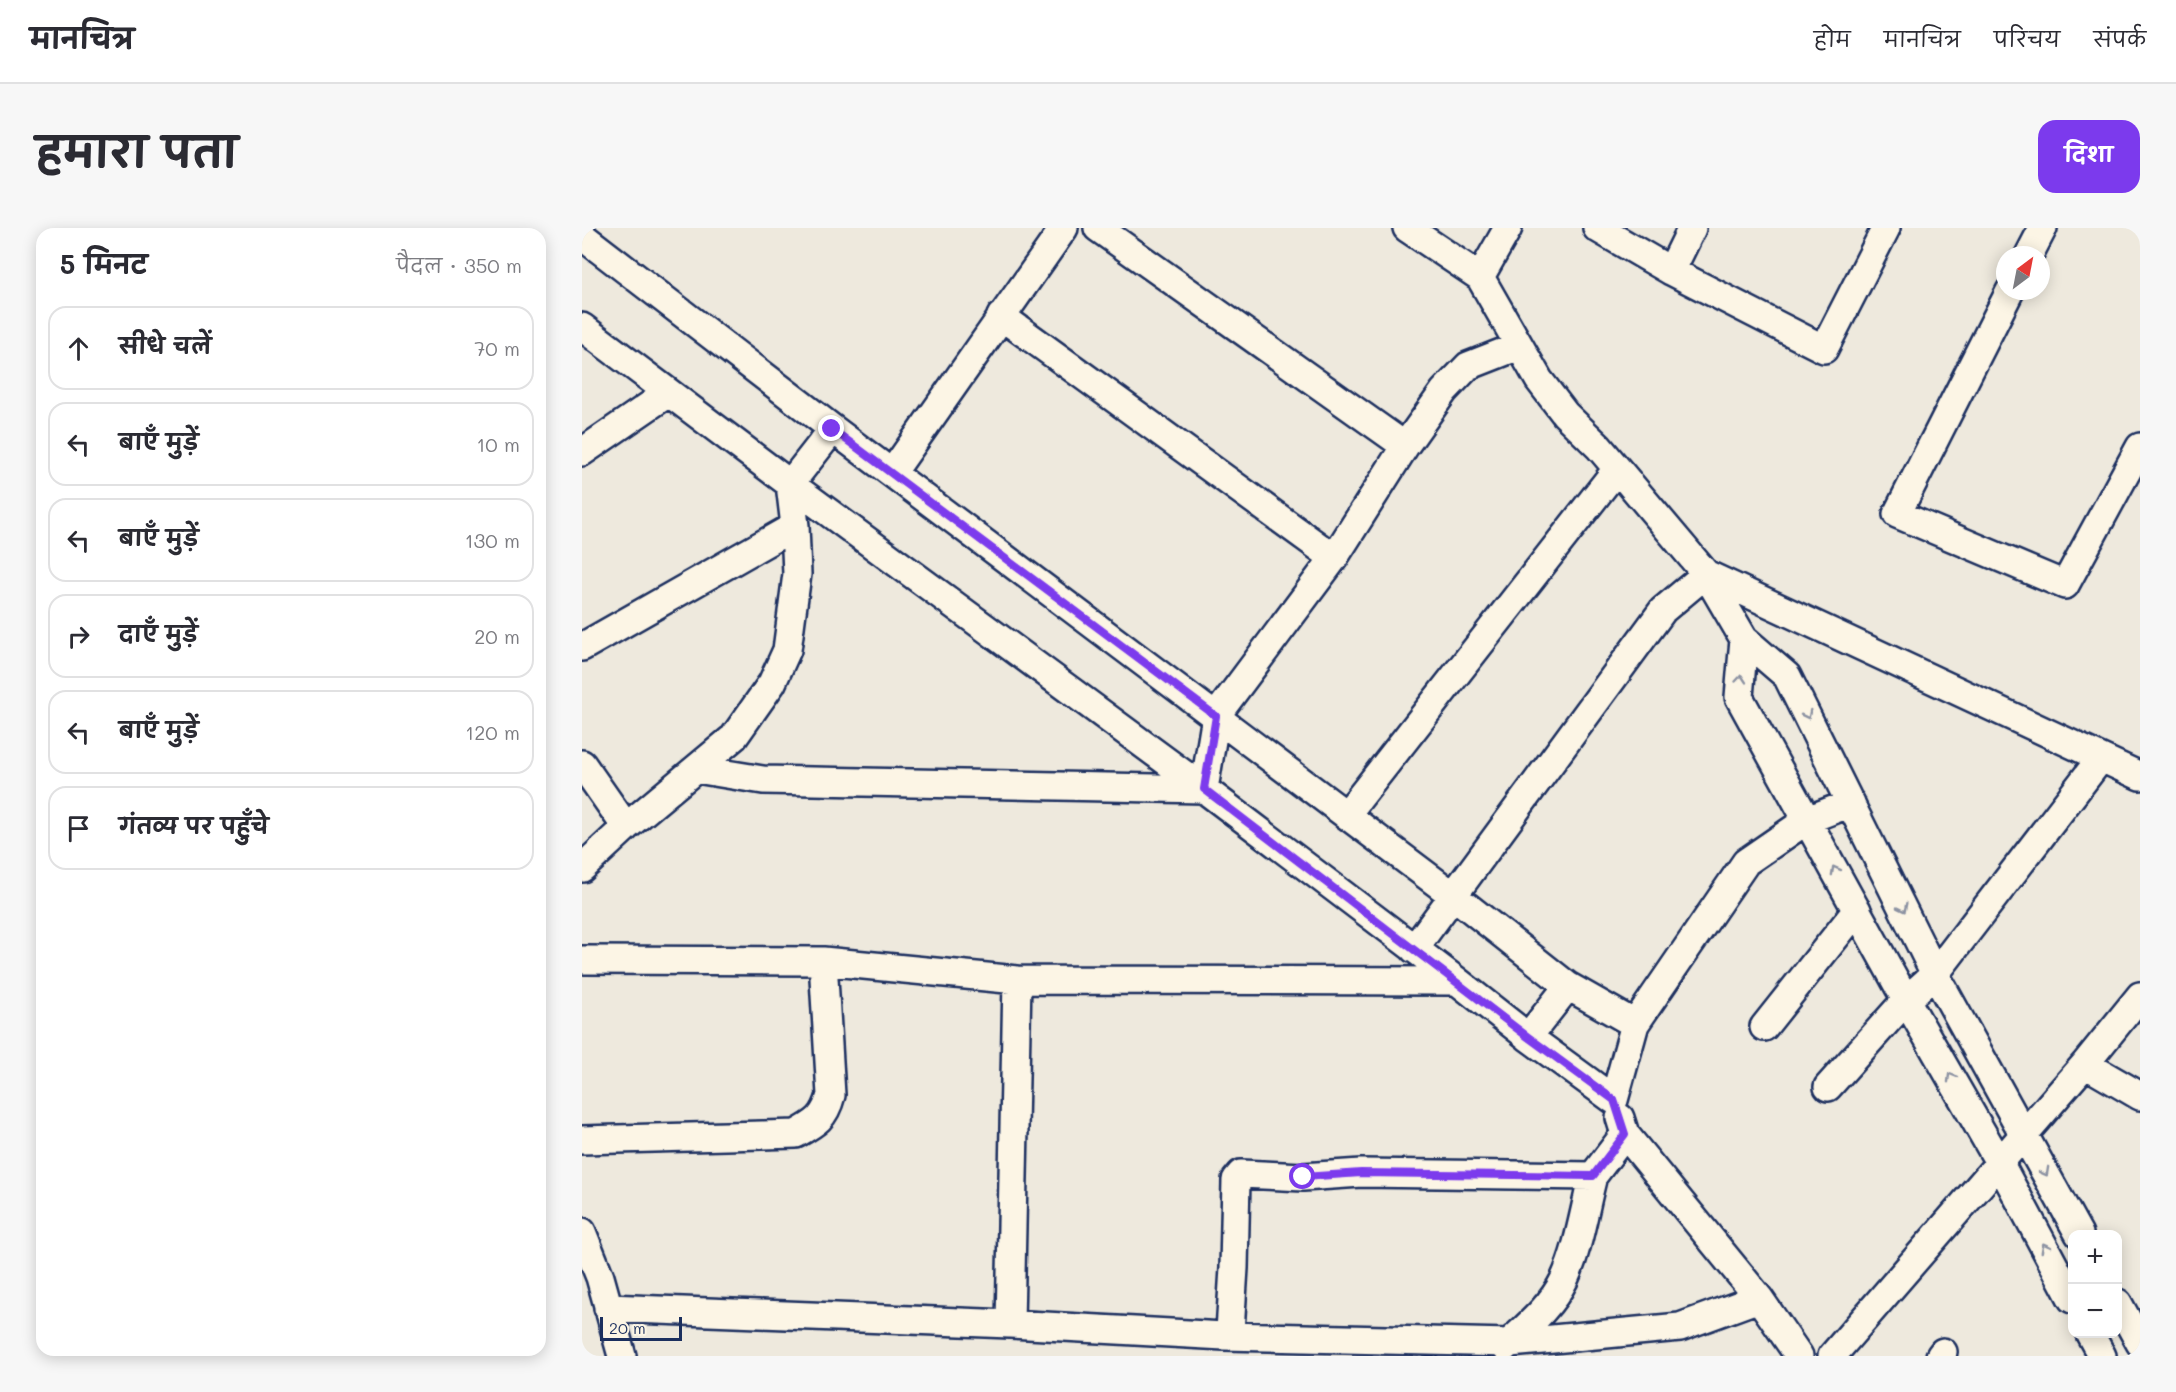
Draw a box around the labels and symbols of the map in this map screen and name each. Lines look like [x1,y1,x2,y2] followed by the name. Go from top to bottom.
[1996,246,2050,300] north arrow
[818,415,844,441] route end
[1734,675,1747,684] one-way arrow
[1799,708,1811,719] one-way arrow
[1831,866,1842,876] one-way arrow
[1895,902,1907,913] one-way arrow
[1946,1073,1958,1083] one-way arrow
[1289,1163,1315,1189] route start
[2038,1166,2049,1177] one-way arrow
[2041,1243,2052,1254] one-way arrow
[600,1314,682,1342] scale bar

